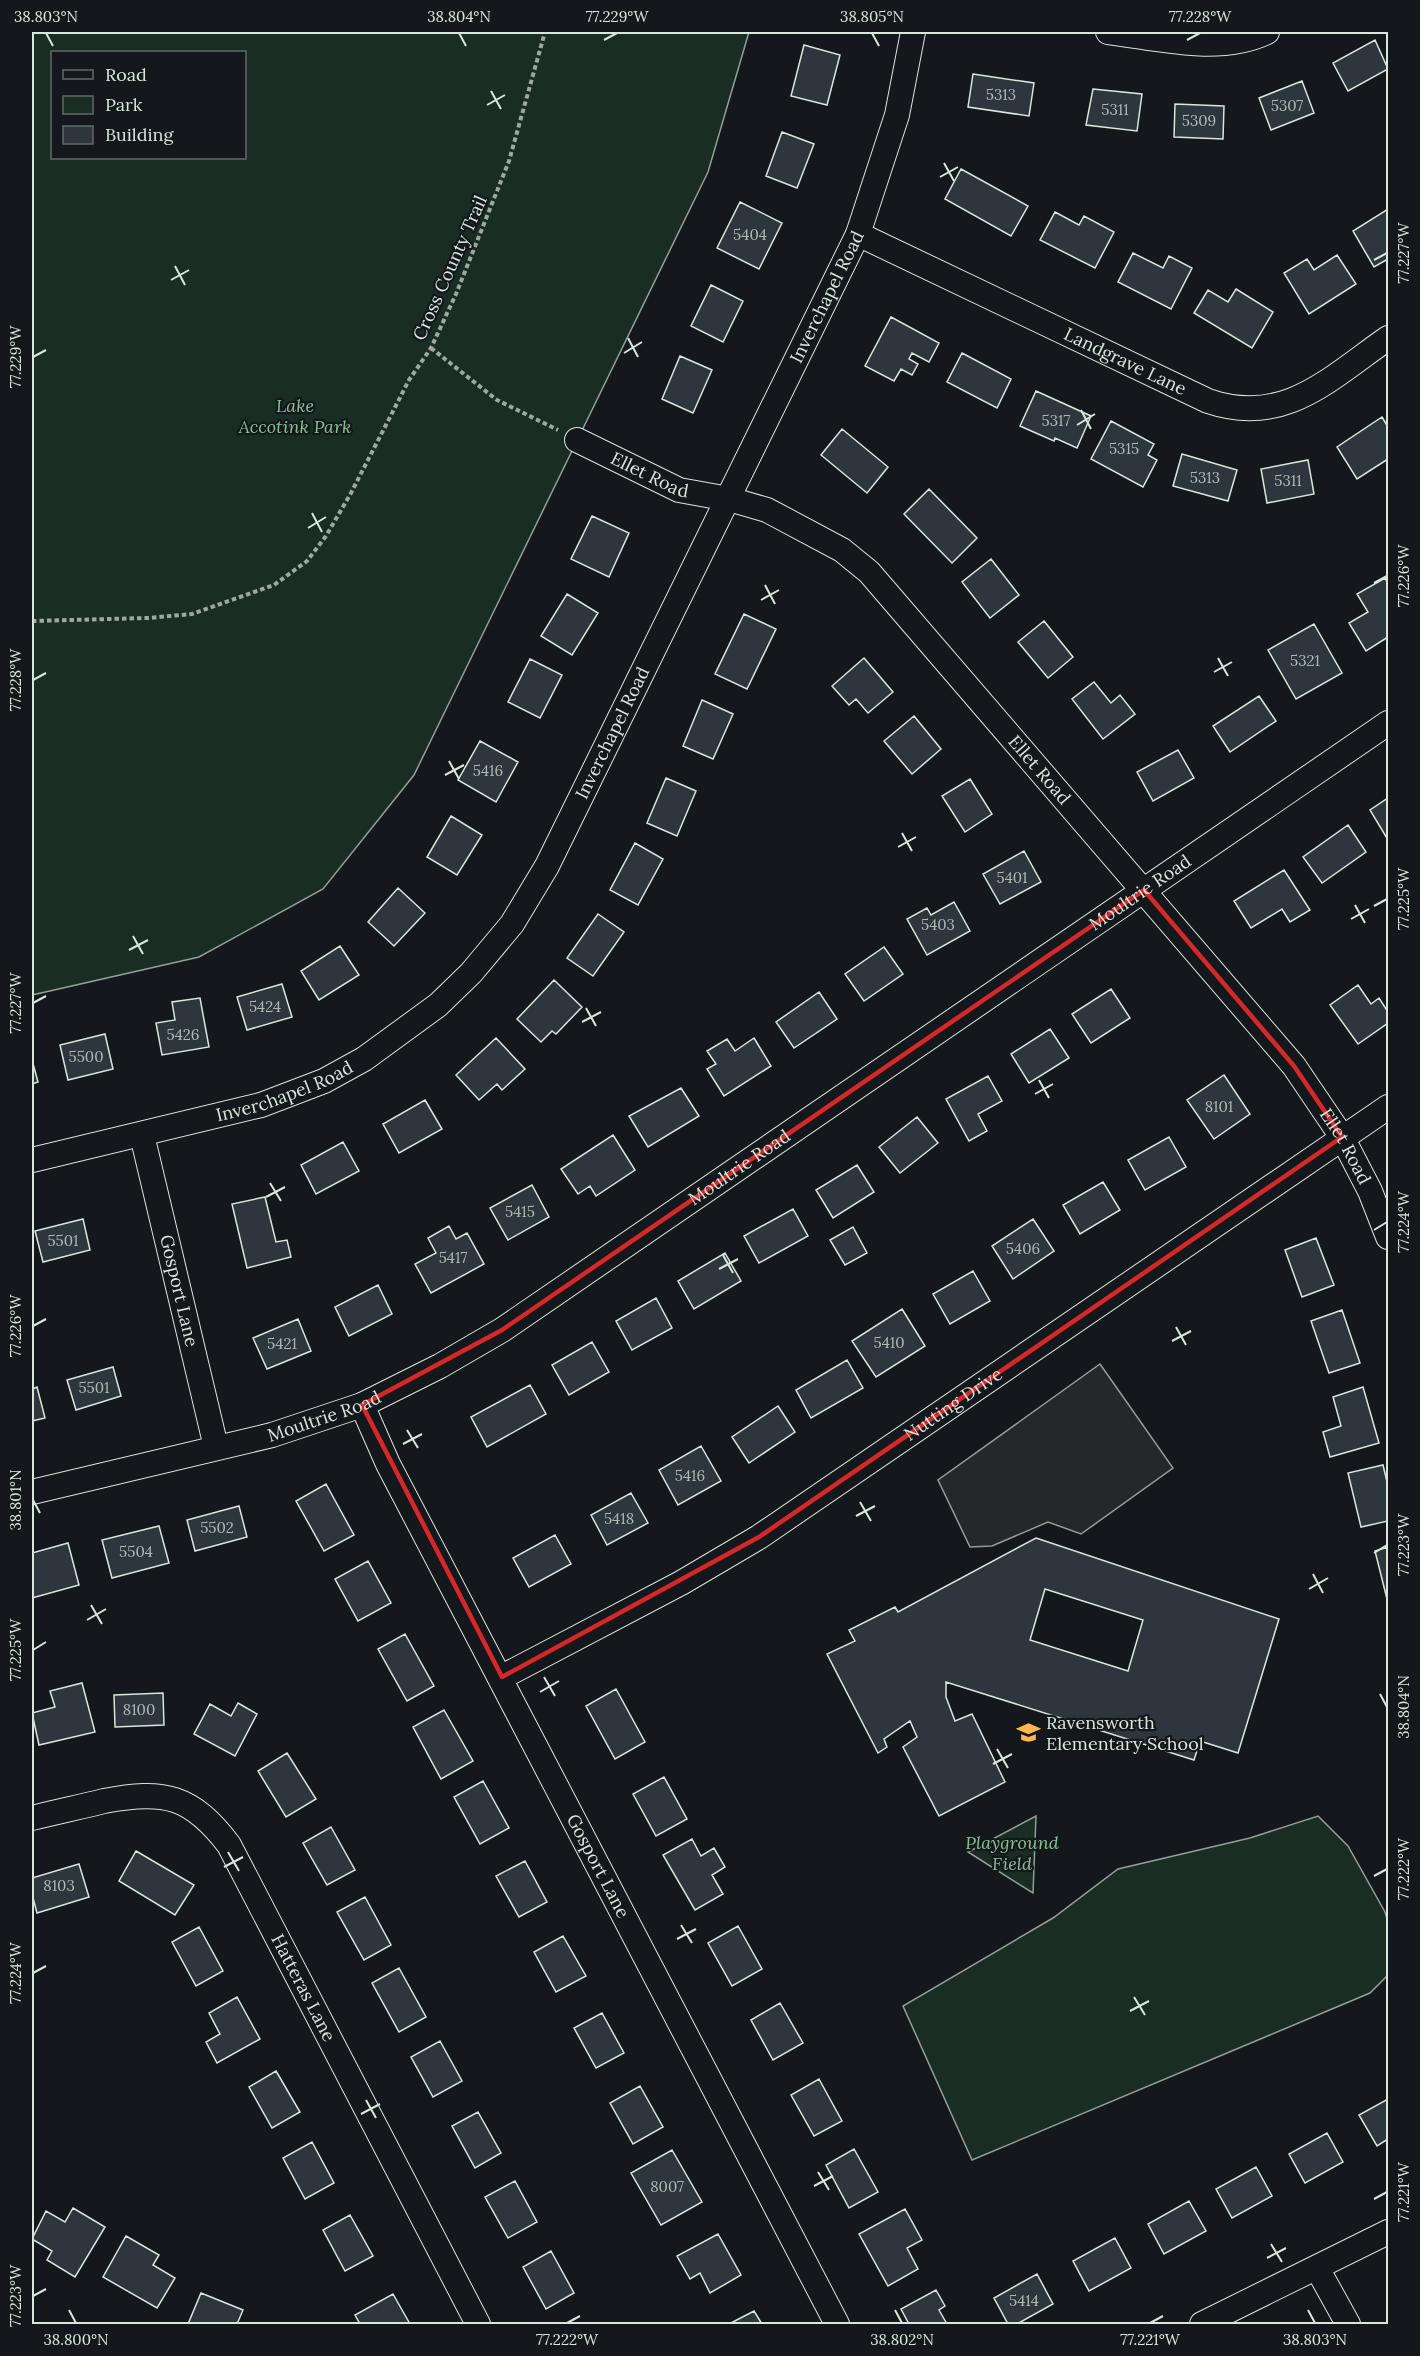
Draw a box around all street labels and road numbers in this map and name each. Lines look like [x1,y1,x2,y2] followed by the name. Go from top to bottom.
[407,192,492,344] street label: Cross County Trail
[784,227,869,367] street label: Inverchapel Road
[1060,322,1190,400] street label: Landgrave Lane
[607,446,691,503] street label: Ellet Road
[570,663,654,803] street label: Inverchapel Road
[1004,730,1076,809] street label: Ellet Road
[1084,849,1196,935] street label: Moultrie Road
[214,1055,357,1126] street label: Inverchapel Road
[1315,1104,1377,1188] street label: Ellet Road
[683,1124,795,1210] street label: Moultrie Road
[155,1232,204,1349] street label: Gosport Lane
[899,1362,1007,1446] street label: Nutting Drive
[264,1385,385,1447] street label: Moultrie Road
[562,1810,635,1922] street label: Gosport Lane
[266,1930,341,2045] street label: Hatteras Lane

